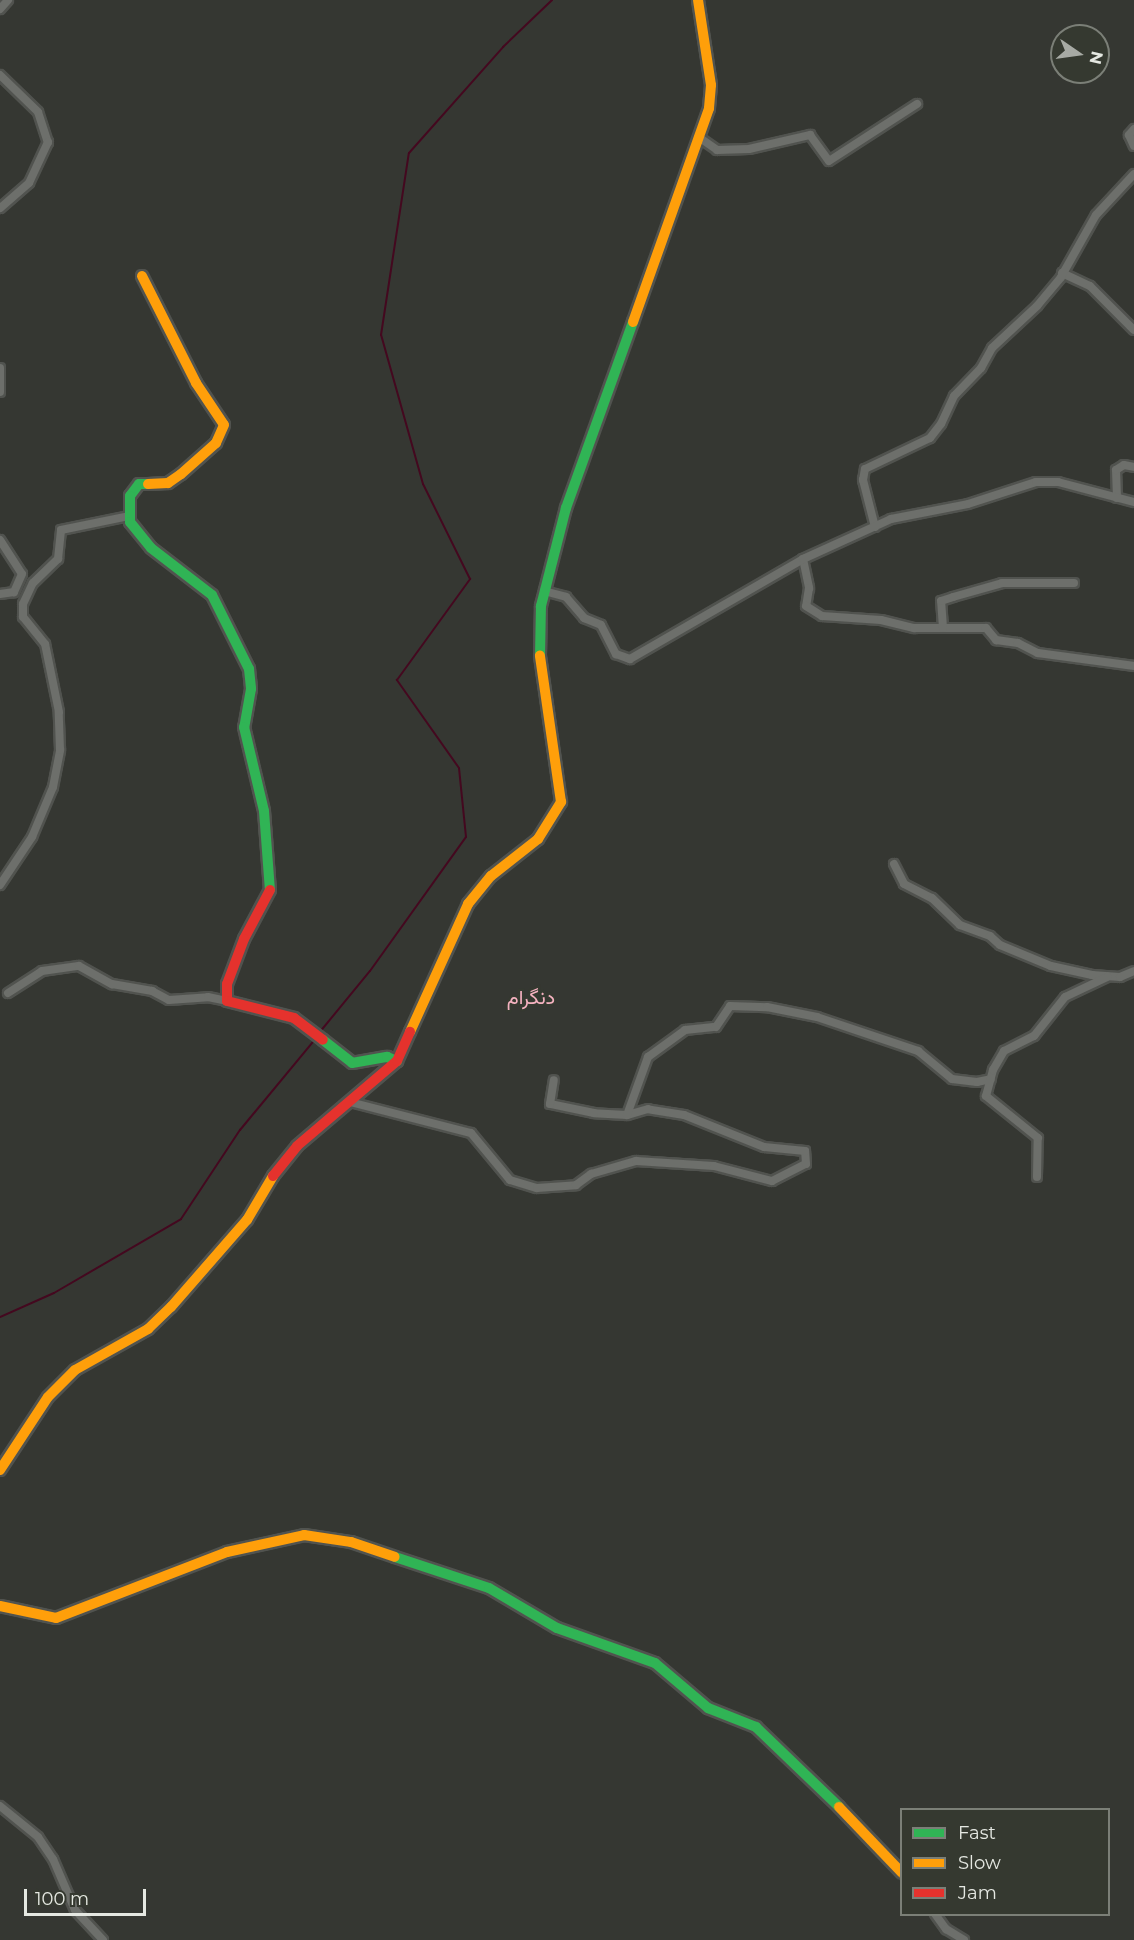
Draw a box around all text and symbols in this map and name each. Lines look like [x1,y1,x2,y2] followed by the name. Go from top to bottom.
[1050,24,1110,84] north arrow
[1085,49,1107,66] text: N
[507,985,555,1009] district label: دنگرام
[900,1808,1110,1916] legend
[958,1822,996,1844] text: Fast
[958,1852,1001,1874] text: Slow
[27,1877,148,1915] scale bar
[958,1882,997,1904] text: Jam
[35,1888,89,1910] text: 100 m

